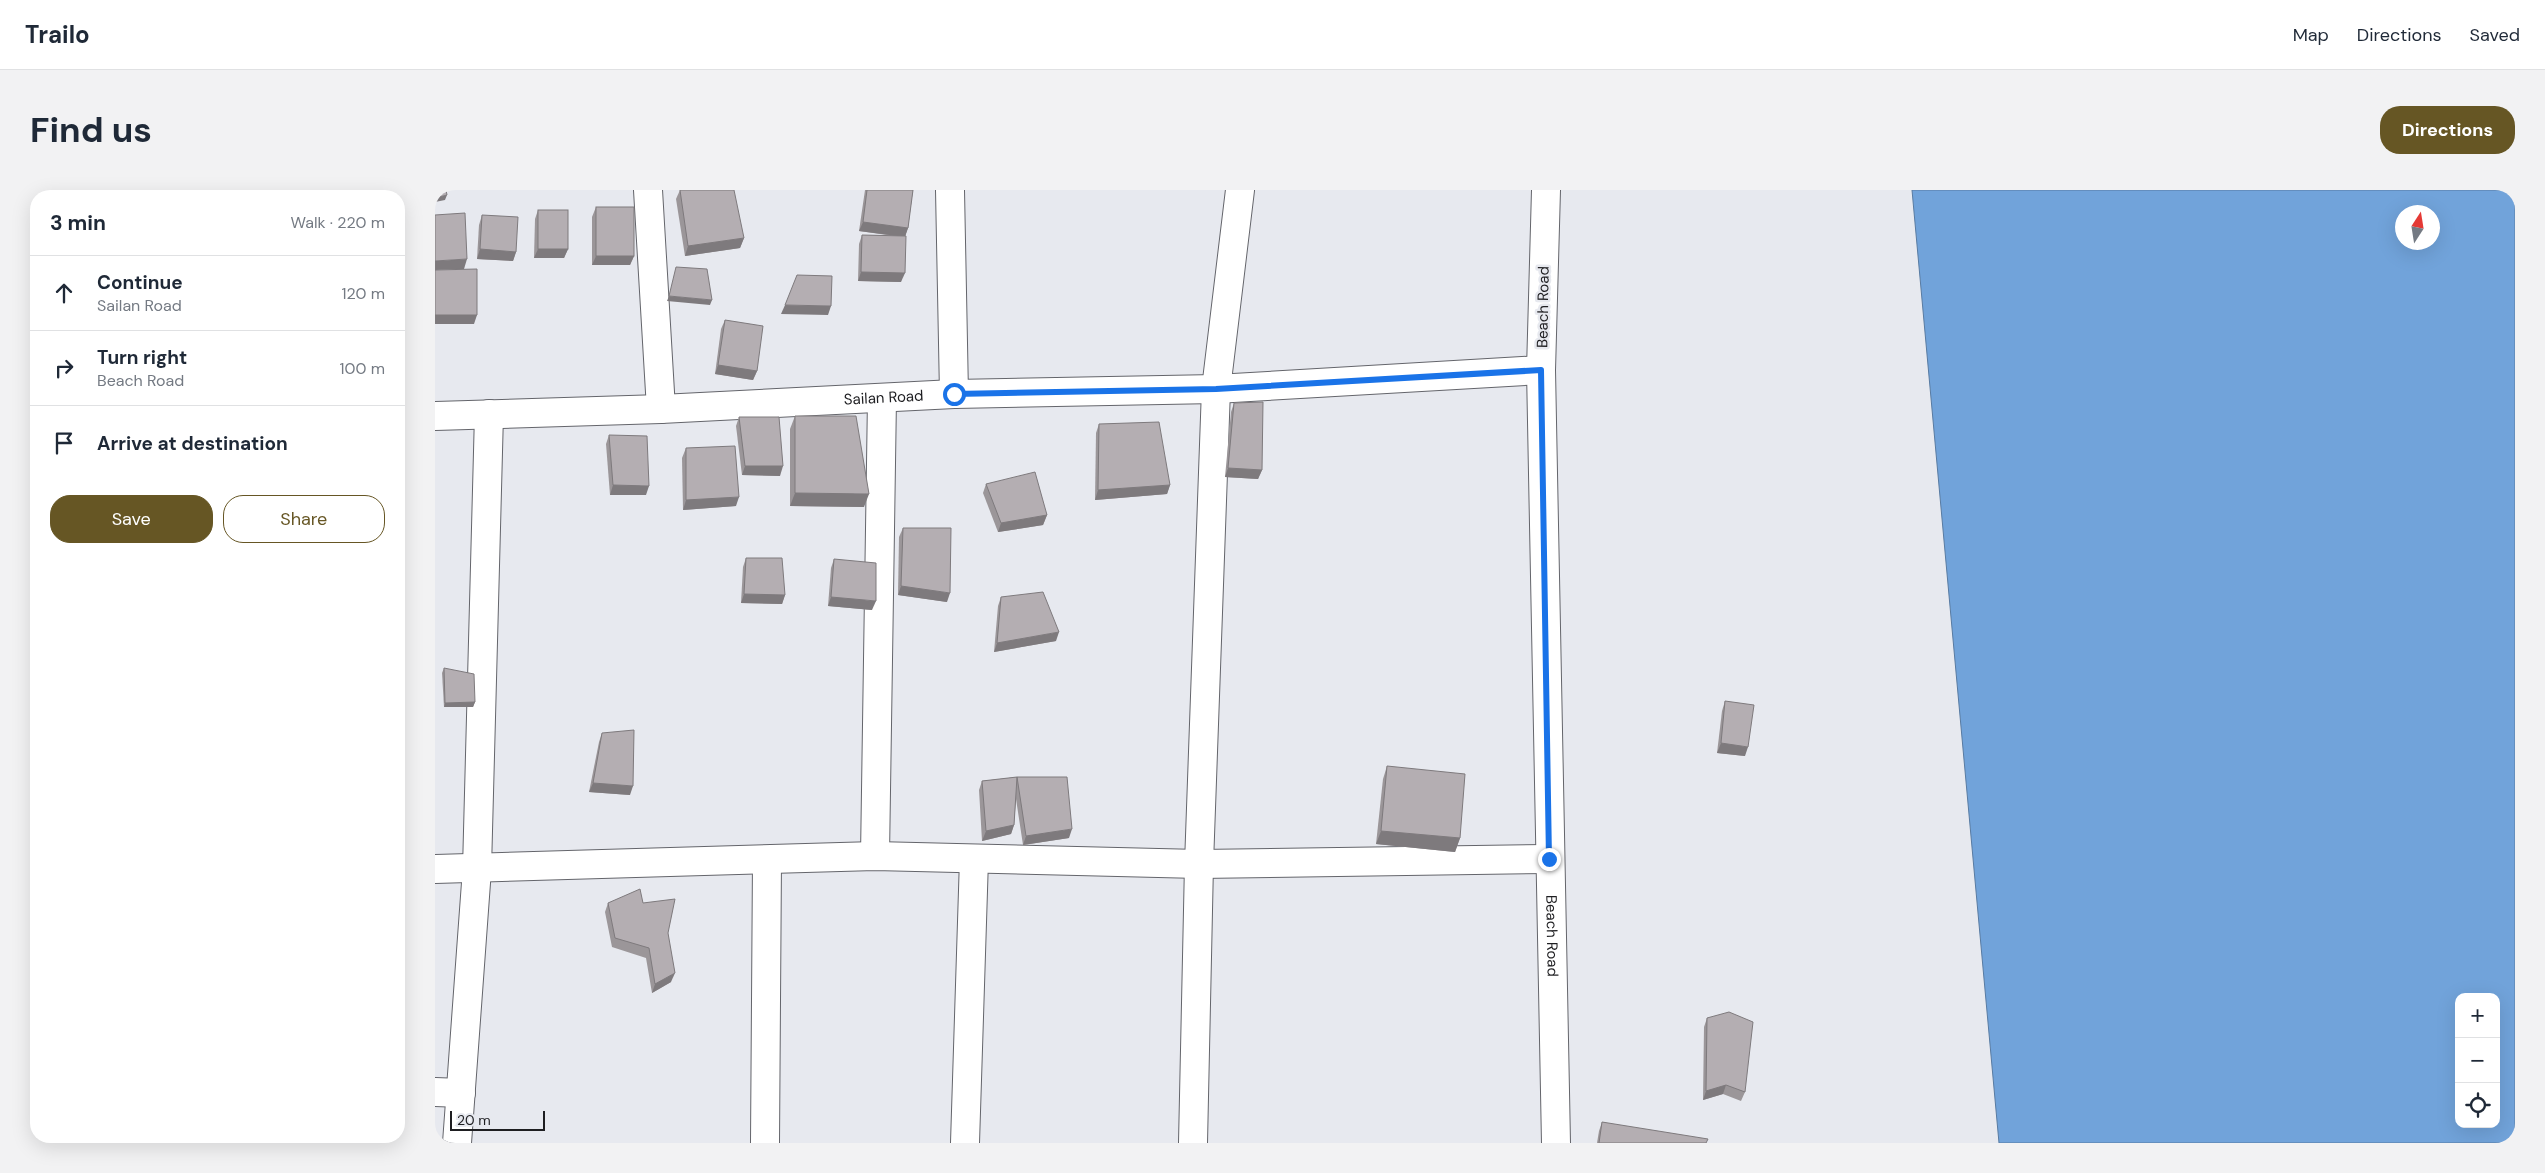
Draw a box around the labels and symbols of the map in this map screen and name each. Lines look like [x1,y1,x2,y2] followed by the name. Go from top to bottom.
[2395,205,2440,250] north arrow
[1532,266,1554,348] street label: Beach Road
[943,383,966,406] route start
[843,386,924,410] street label: Sailan Road
[1538,848,1561,871] route end
[1541,895,1563,977] street label: Beach Road
[450,1108,545,1131] scale bar

